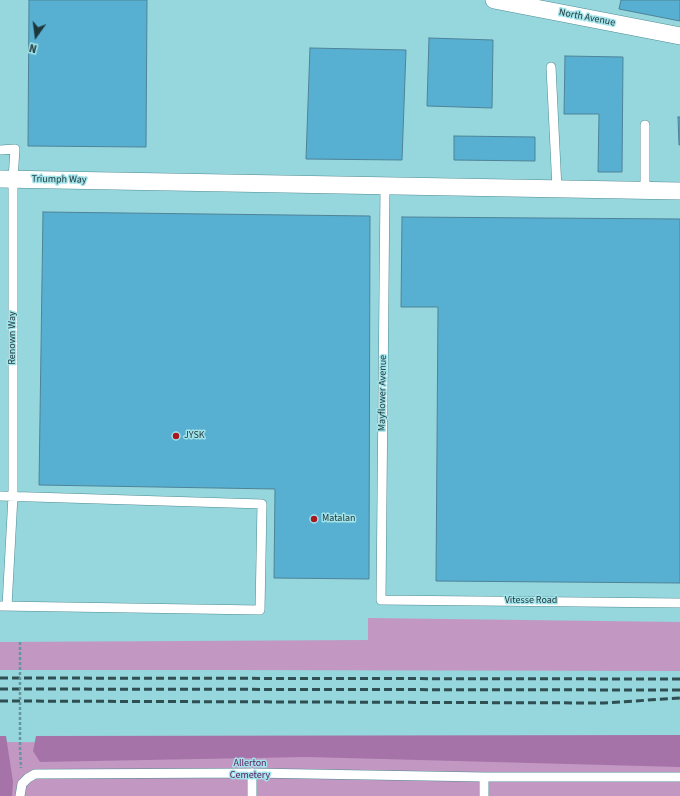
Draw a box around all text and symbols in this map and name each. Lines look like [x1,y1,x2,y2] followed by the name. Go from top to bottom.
[558,7,616,29] street label: North Avenue
[16,16,56,56] north arrow
[28,40,38,56] text: N
[31,174,87,186] street label: Triumph Way
[7,311,19,365] street label: Renown Way
[376,355,390,431] street label: Mayflower Avenue
[184,430,205,442] place label: JYSK
[171,431,181,441] marker: JYSK
[322,513,355,525] place label: Matalan
[309,514,319,524] marker: Matalan
[505,595,557,607] street label: Vitesse Road
[230,758,270,782] park label: Allerton Cemetery

